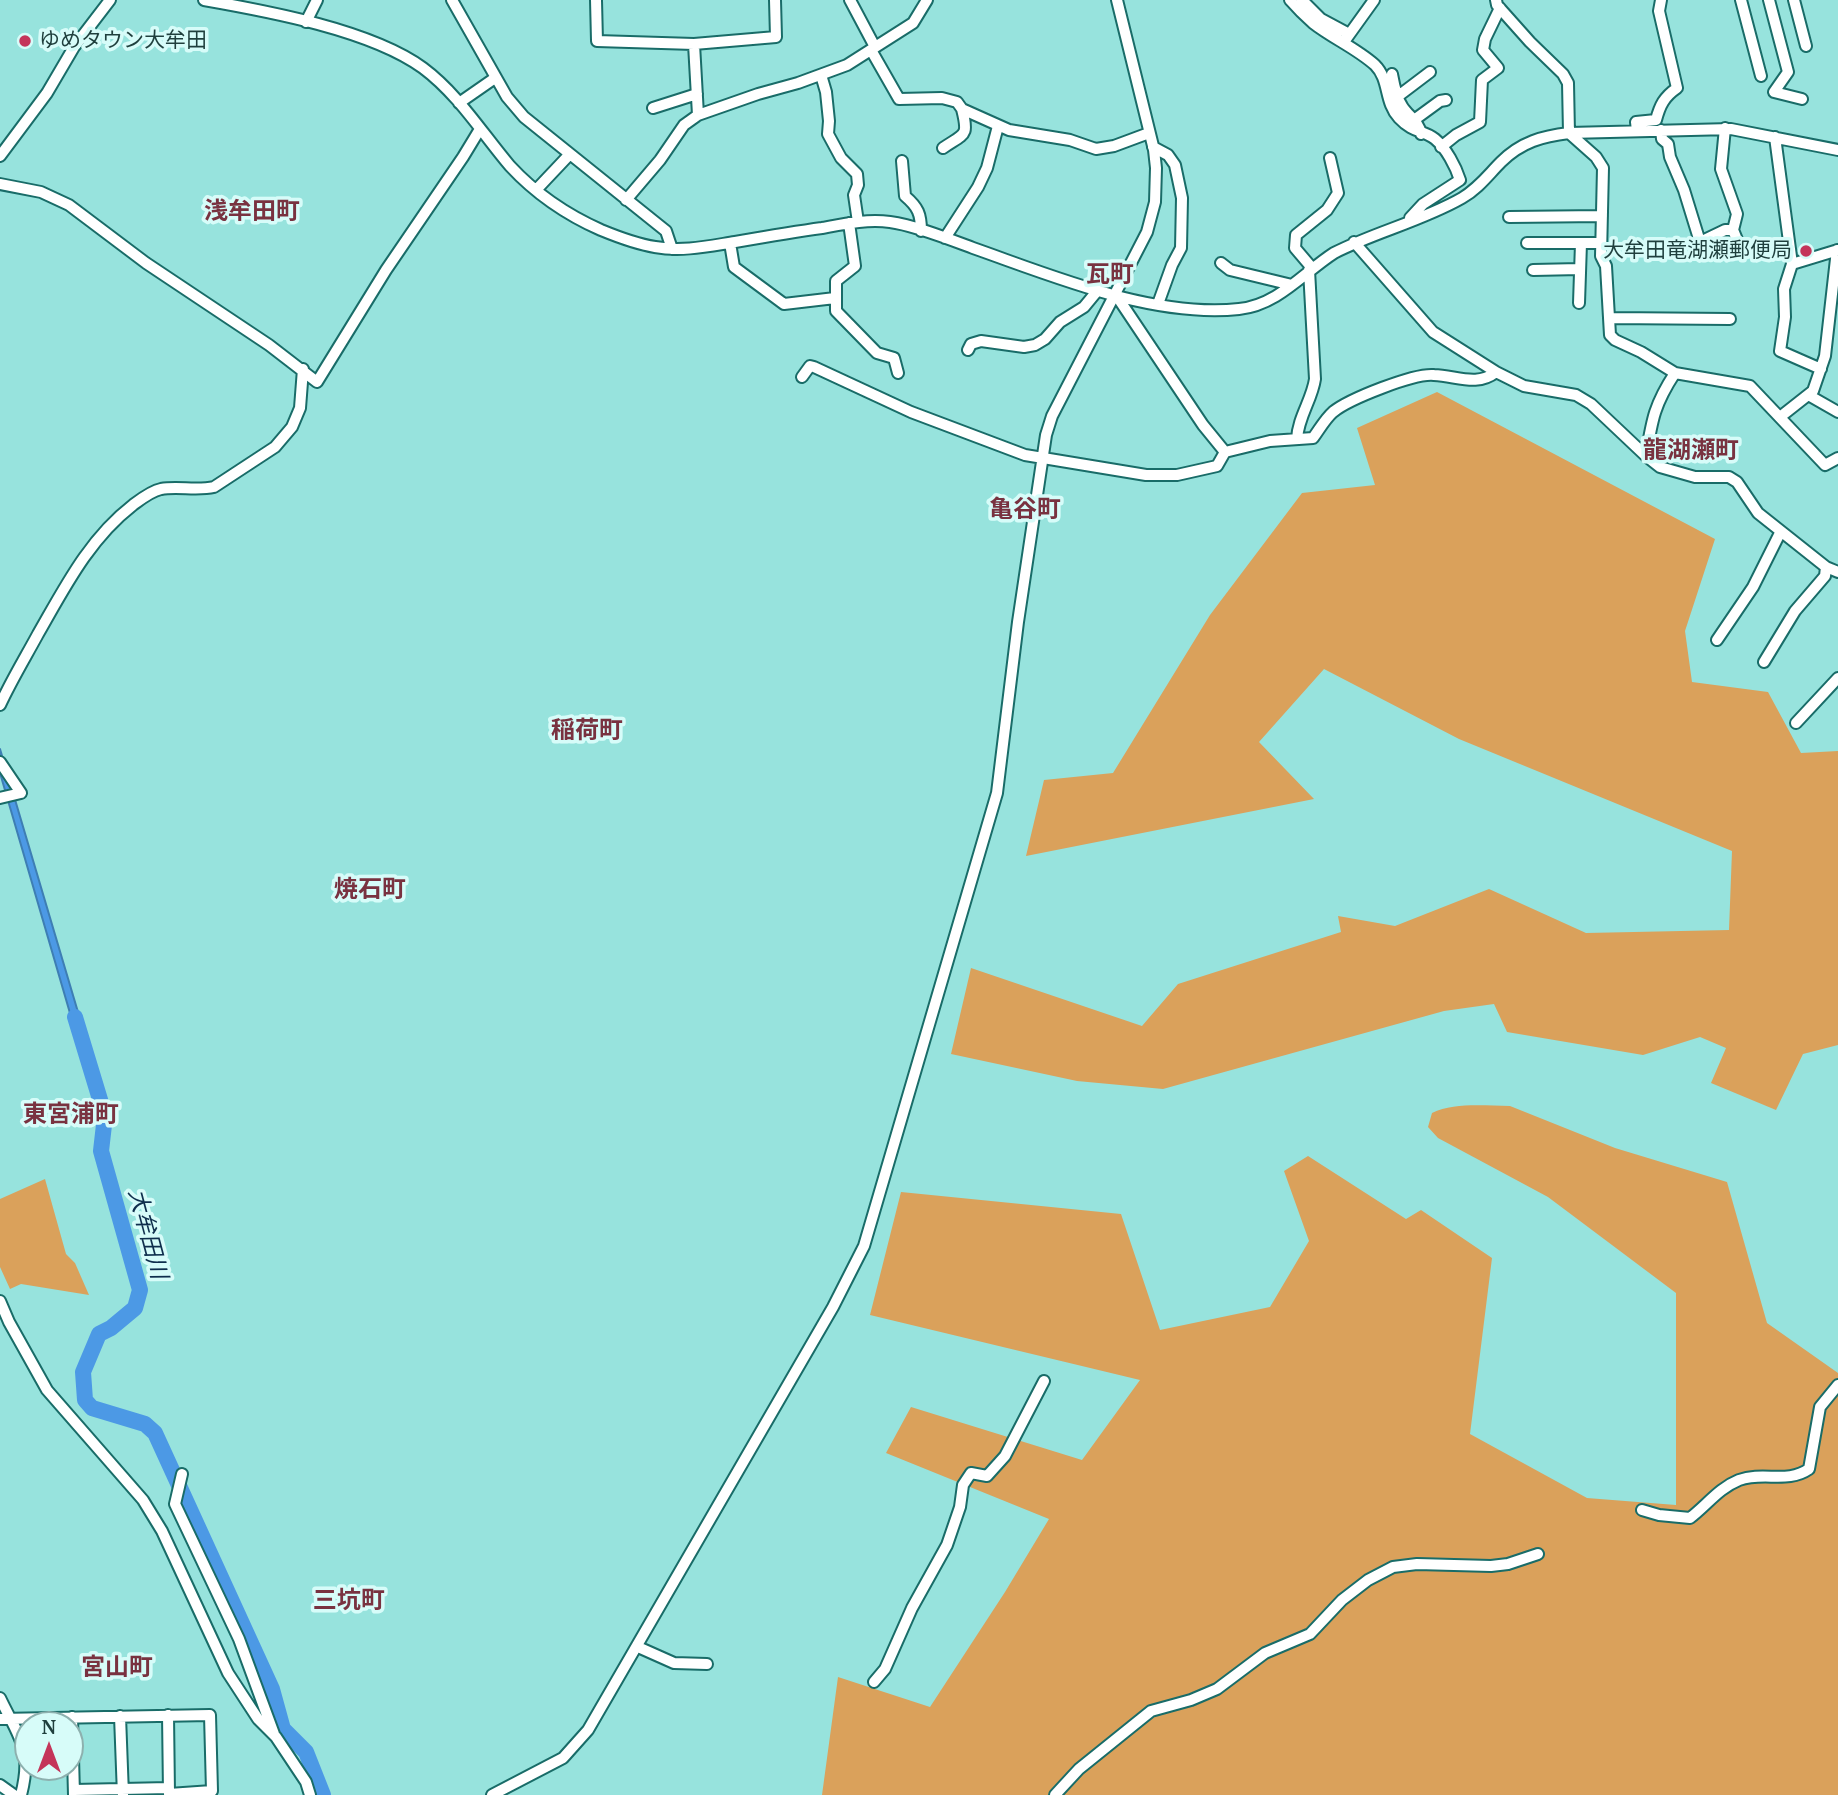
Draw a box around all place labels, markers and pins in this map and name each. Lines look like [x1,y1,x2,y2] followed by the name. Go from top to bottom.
[39,28,207,54] place label: ゆめタウン大牟田
[17,33,33,49] marker: ゆめタウン大牟田
[1603,238,1792,264] place label: 大牟田竜湖瀬郵便局
[1798,243,1814,259] marker: 大牟田竜湖瀬郵便局

